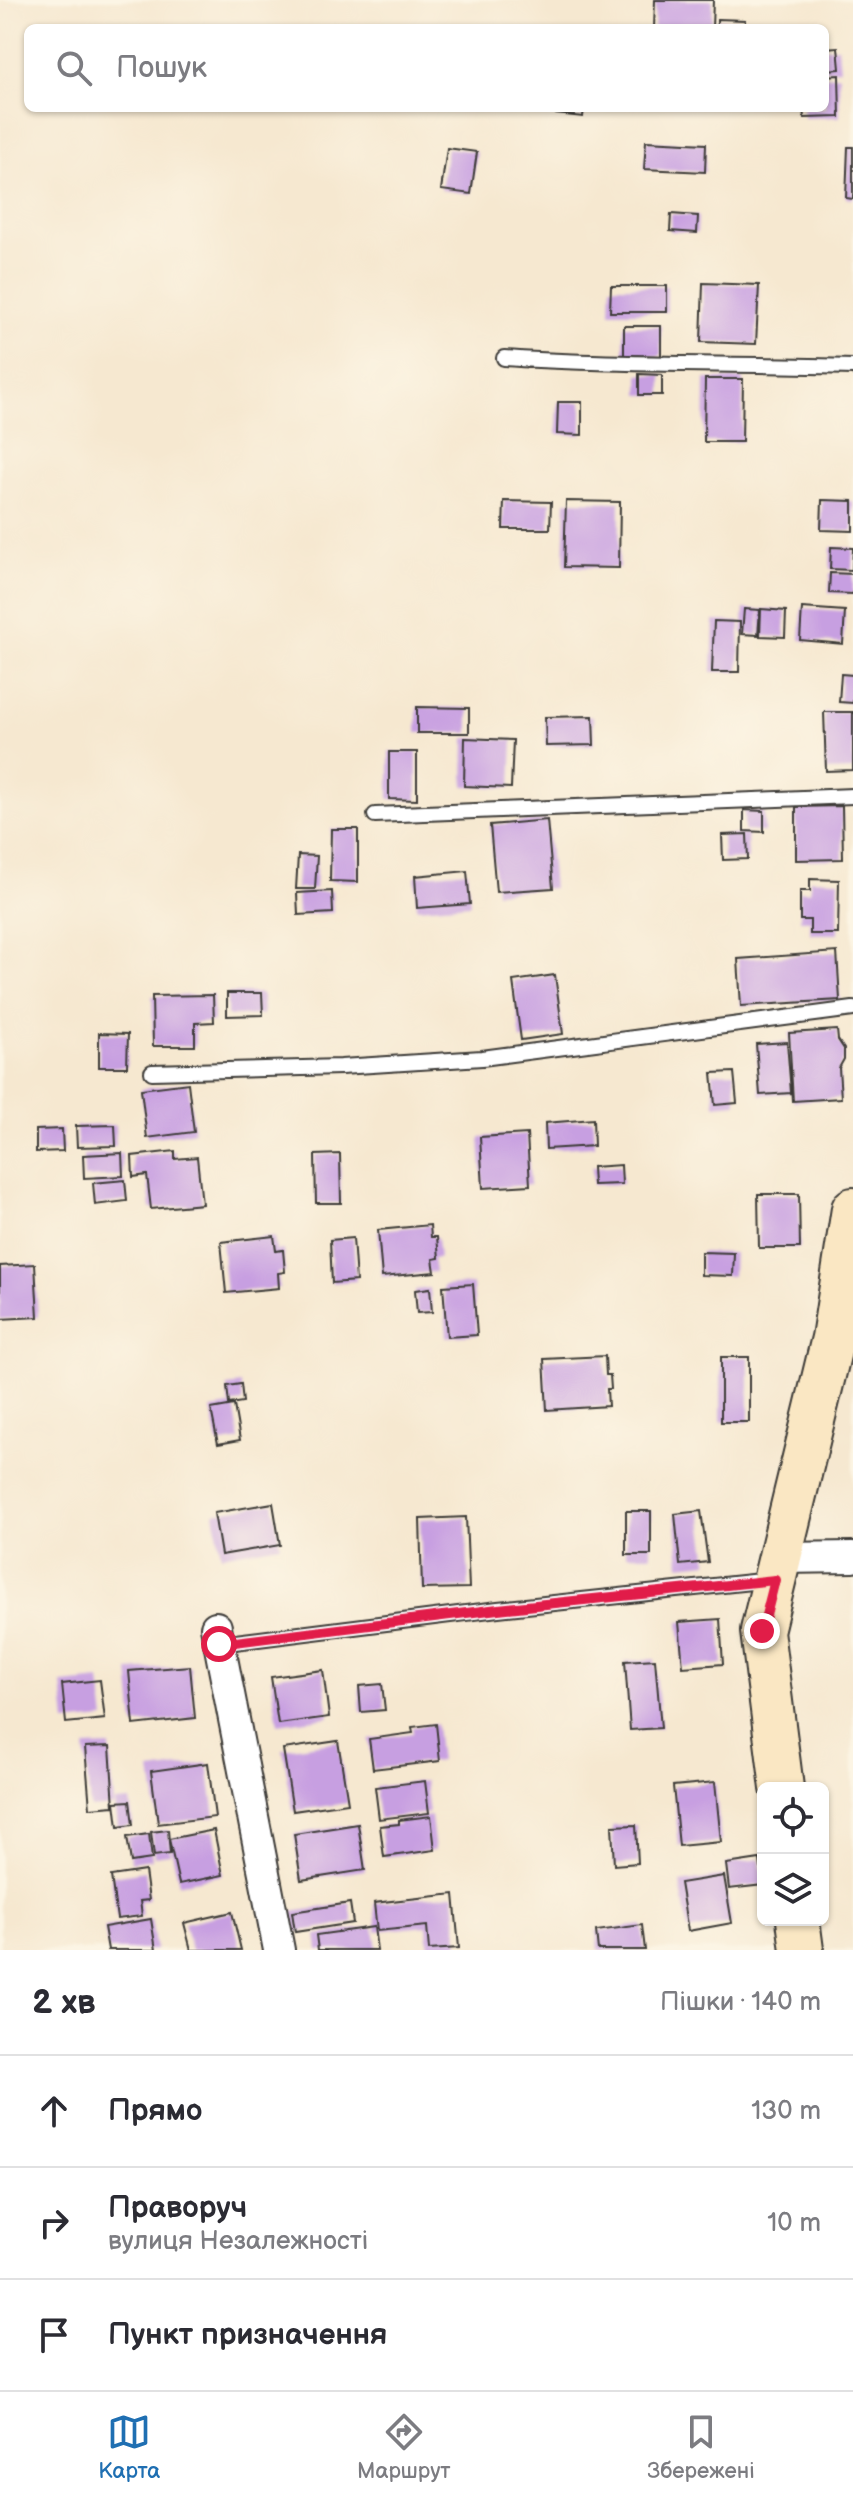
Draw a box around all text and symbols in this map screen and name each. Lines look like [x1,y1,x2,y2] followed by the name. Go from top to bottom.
[24,24,829,112] search box
[52,46,96,90] icon: search
[116,50,207,86] text: Пошук
[744,1613,780,1649] route end
[201,1626,237,1662] route start
[757,1782,829,1926] map controls
[757,1782,829,1854] button: locate
[757,1854,829,1926] button: layers
[32,1982,96,2023] text: 2 хв
[660,1987,821,2018] text: Пішки · 140 m
[32,2089,76,2133] icon: ahead
[108,2093,202,2129] text: Прямо
[751,2096,821,2127] text: 130 m
[108,2190,247,2226] text: Праворуч
[32,2201,76,2245] icon: right
[767,2208,821,2239] text: 10 m
[108,2226,368,2257] text: вулиця Незалежності
[32,2313,76,2357] icon: arrive
[108,2317,387,2353] text: Пункт призначення
[98,2410,160,2485] tab: Карта
[357,2410,451,2485] tab: Маршрут
[647,2410,755,2485] tab: Збережені

